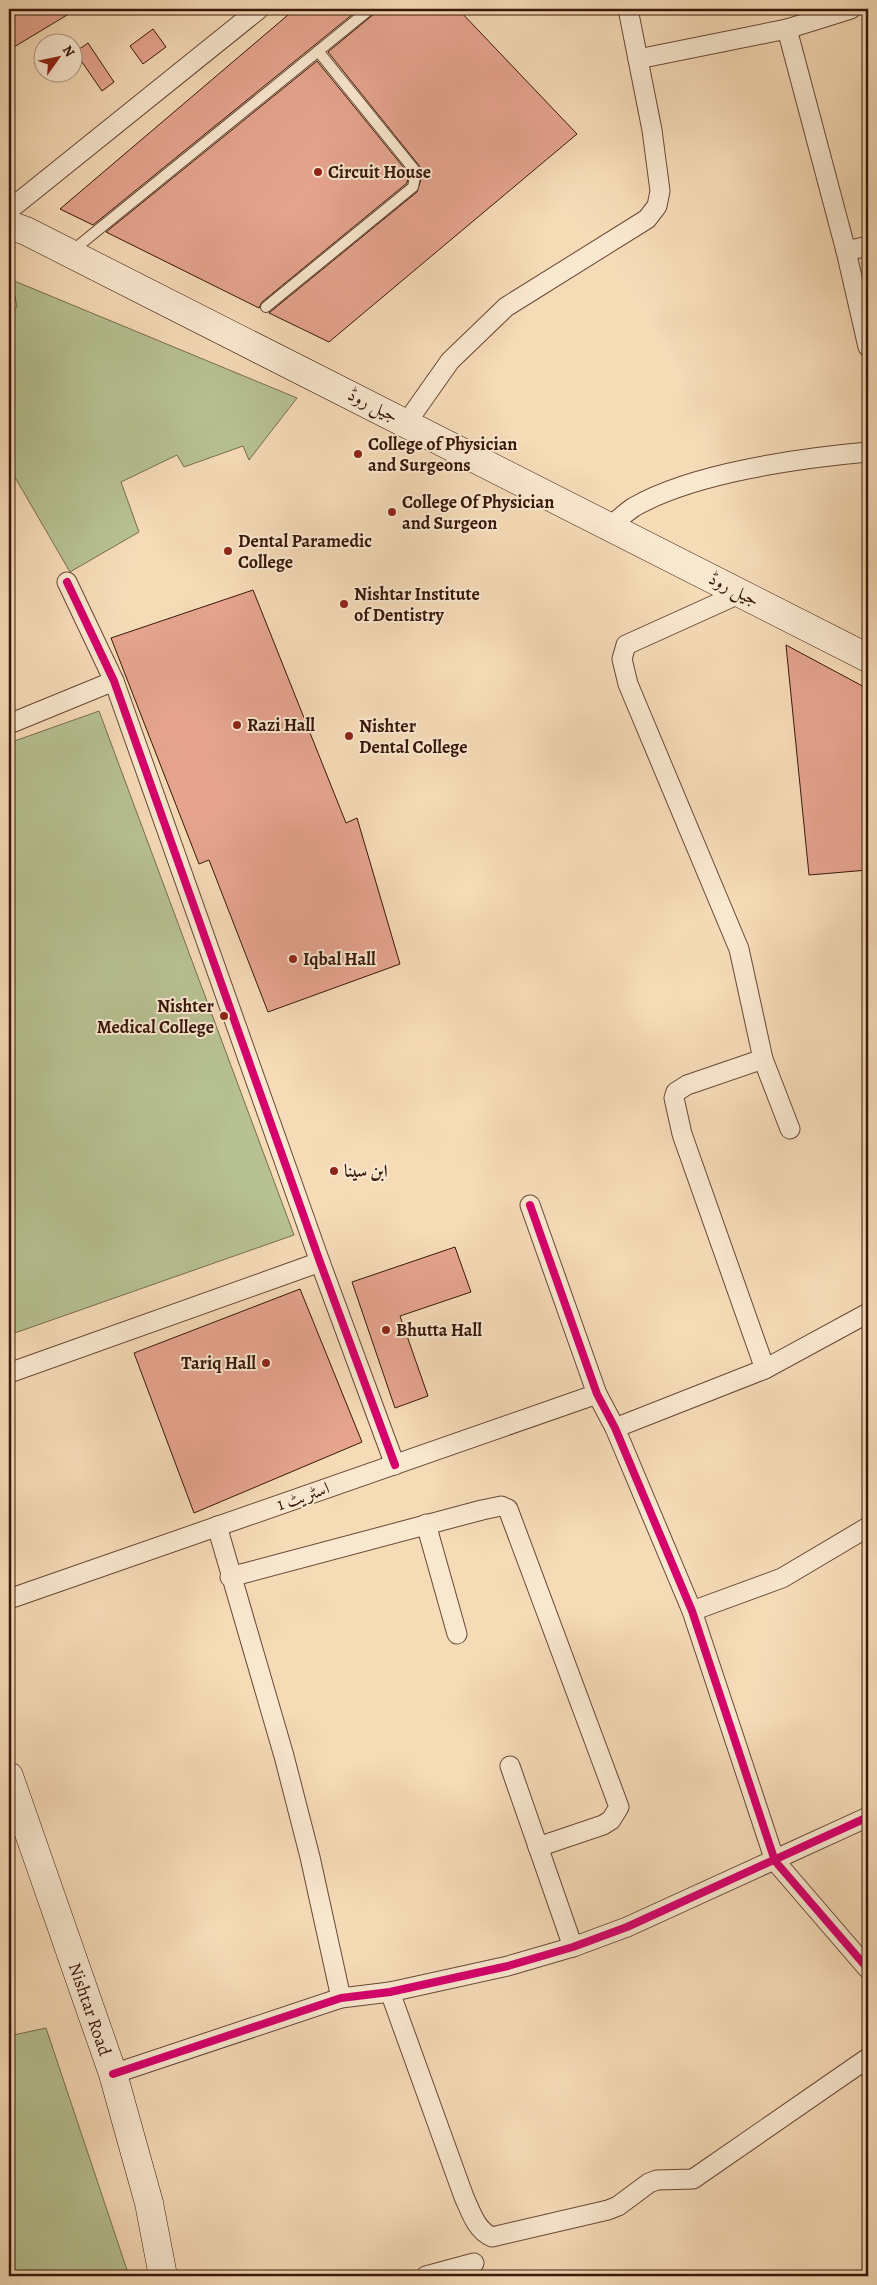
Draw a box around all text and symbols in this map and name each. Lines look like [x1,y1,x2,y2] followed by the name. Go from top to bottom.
[32,32,82,82] north arrow
[58,42,79,61] text: N
[328,160,431,184] place label: Circuit House
[312,166,324,178] marker: Circuit House
[343,382,402,429] street label: جیل روڈ
[368,432,517,477] place label: College of Physician and Surgeons
[352,448,364,460] marker: College of Physician and Surgeons
[402,490,554,535] place label: College Of Physician and Surgeon
[386,506,398,518] marker: College Of Physician and Surgeon
[238,529,372,574] place label: Dental Paramedic College
[222,545,234,557] marker: Dental Paramedic College
[704,566,763,613] street label: جیل روڈ
[354,582,480,627] place label: Nishtar Institute of Dentistry
[338,598,350,610] marker: Nishtar Institute of Dentistry
[247,713,315,737] place label: Razi Hall
[359,714,468,759] place label: Nishter Dental College
[231,719,243,731] marker: Razi Hall
[343,730,355,742] marker: Nishter Dental College
[303,947,376,971] place label: Iqbal Hall
[287,953,299,965] marker: Iqbal Hall
[97,994,215,1039] place label: Nishter Medical College
[218,1010,230,1022] marker: Nishter Medical College
[344,1159,388,1183] place label: ابن سینا
[328,1165,340,1177] marker: ابن سینا
[396,1318,482,1342] place label: Bhutta Hall
[380,1324,392,1336] marker: Bhutta Hall
[181,1351,256,1375] place label: Tariq Hall
[260,1357,272,1369] marker: Tariq Hall
[273,1476,333,1516] street label: اسٹریٹ 1
[63,1959,117,2059] street label: Nishtar Road

